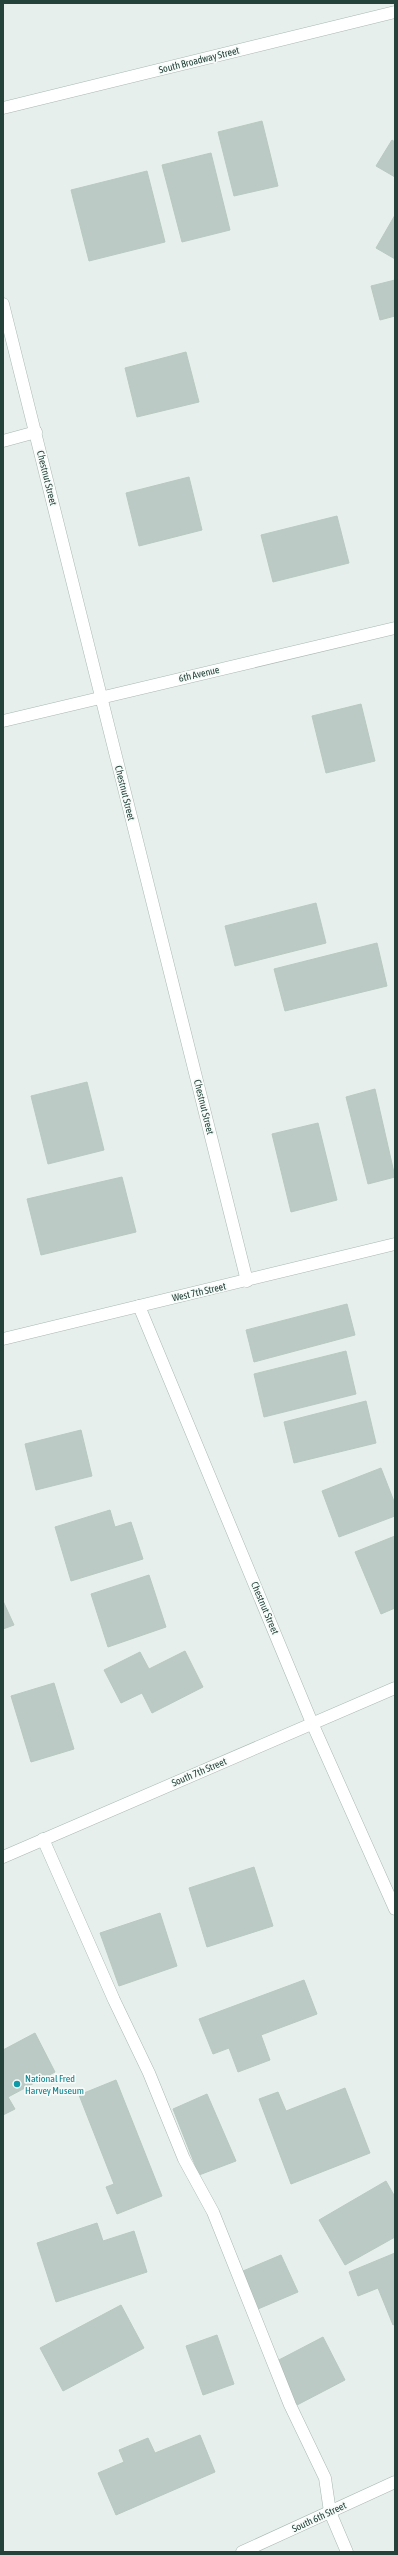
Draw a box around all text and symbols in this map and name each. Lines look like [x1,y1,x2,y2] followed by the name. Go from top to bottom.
[158,45,240,75] street label: South Broadway Street
[35,449,59,507] street label: Chestnut Street
[178,664,221,684] street label: 6th Avenue
[113,764,137,822] street label: Chestnut Street
[192,1078,216,1136] street label: Chestnut Street
[171,1280,227,1304] street label: West 7th Street
[249,1580,281,1636] street label: Chestnut Street
[170,1755,228,1789] street label: South 7th Street
[25,2073,84,2096] place label: National Fred Harvey Museum
[12,2079,22,2089] marker: National Fred Harvey Museum
[290,2500,348,2534] street label: South 6th Street

